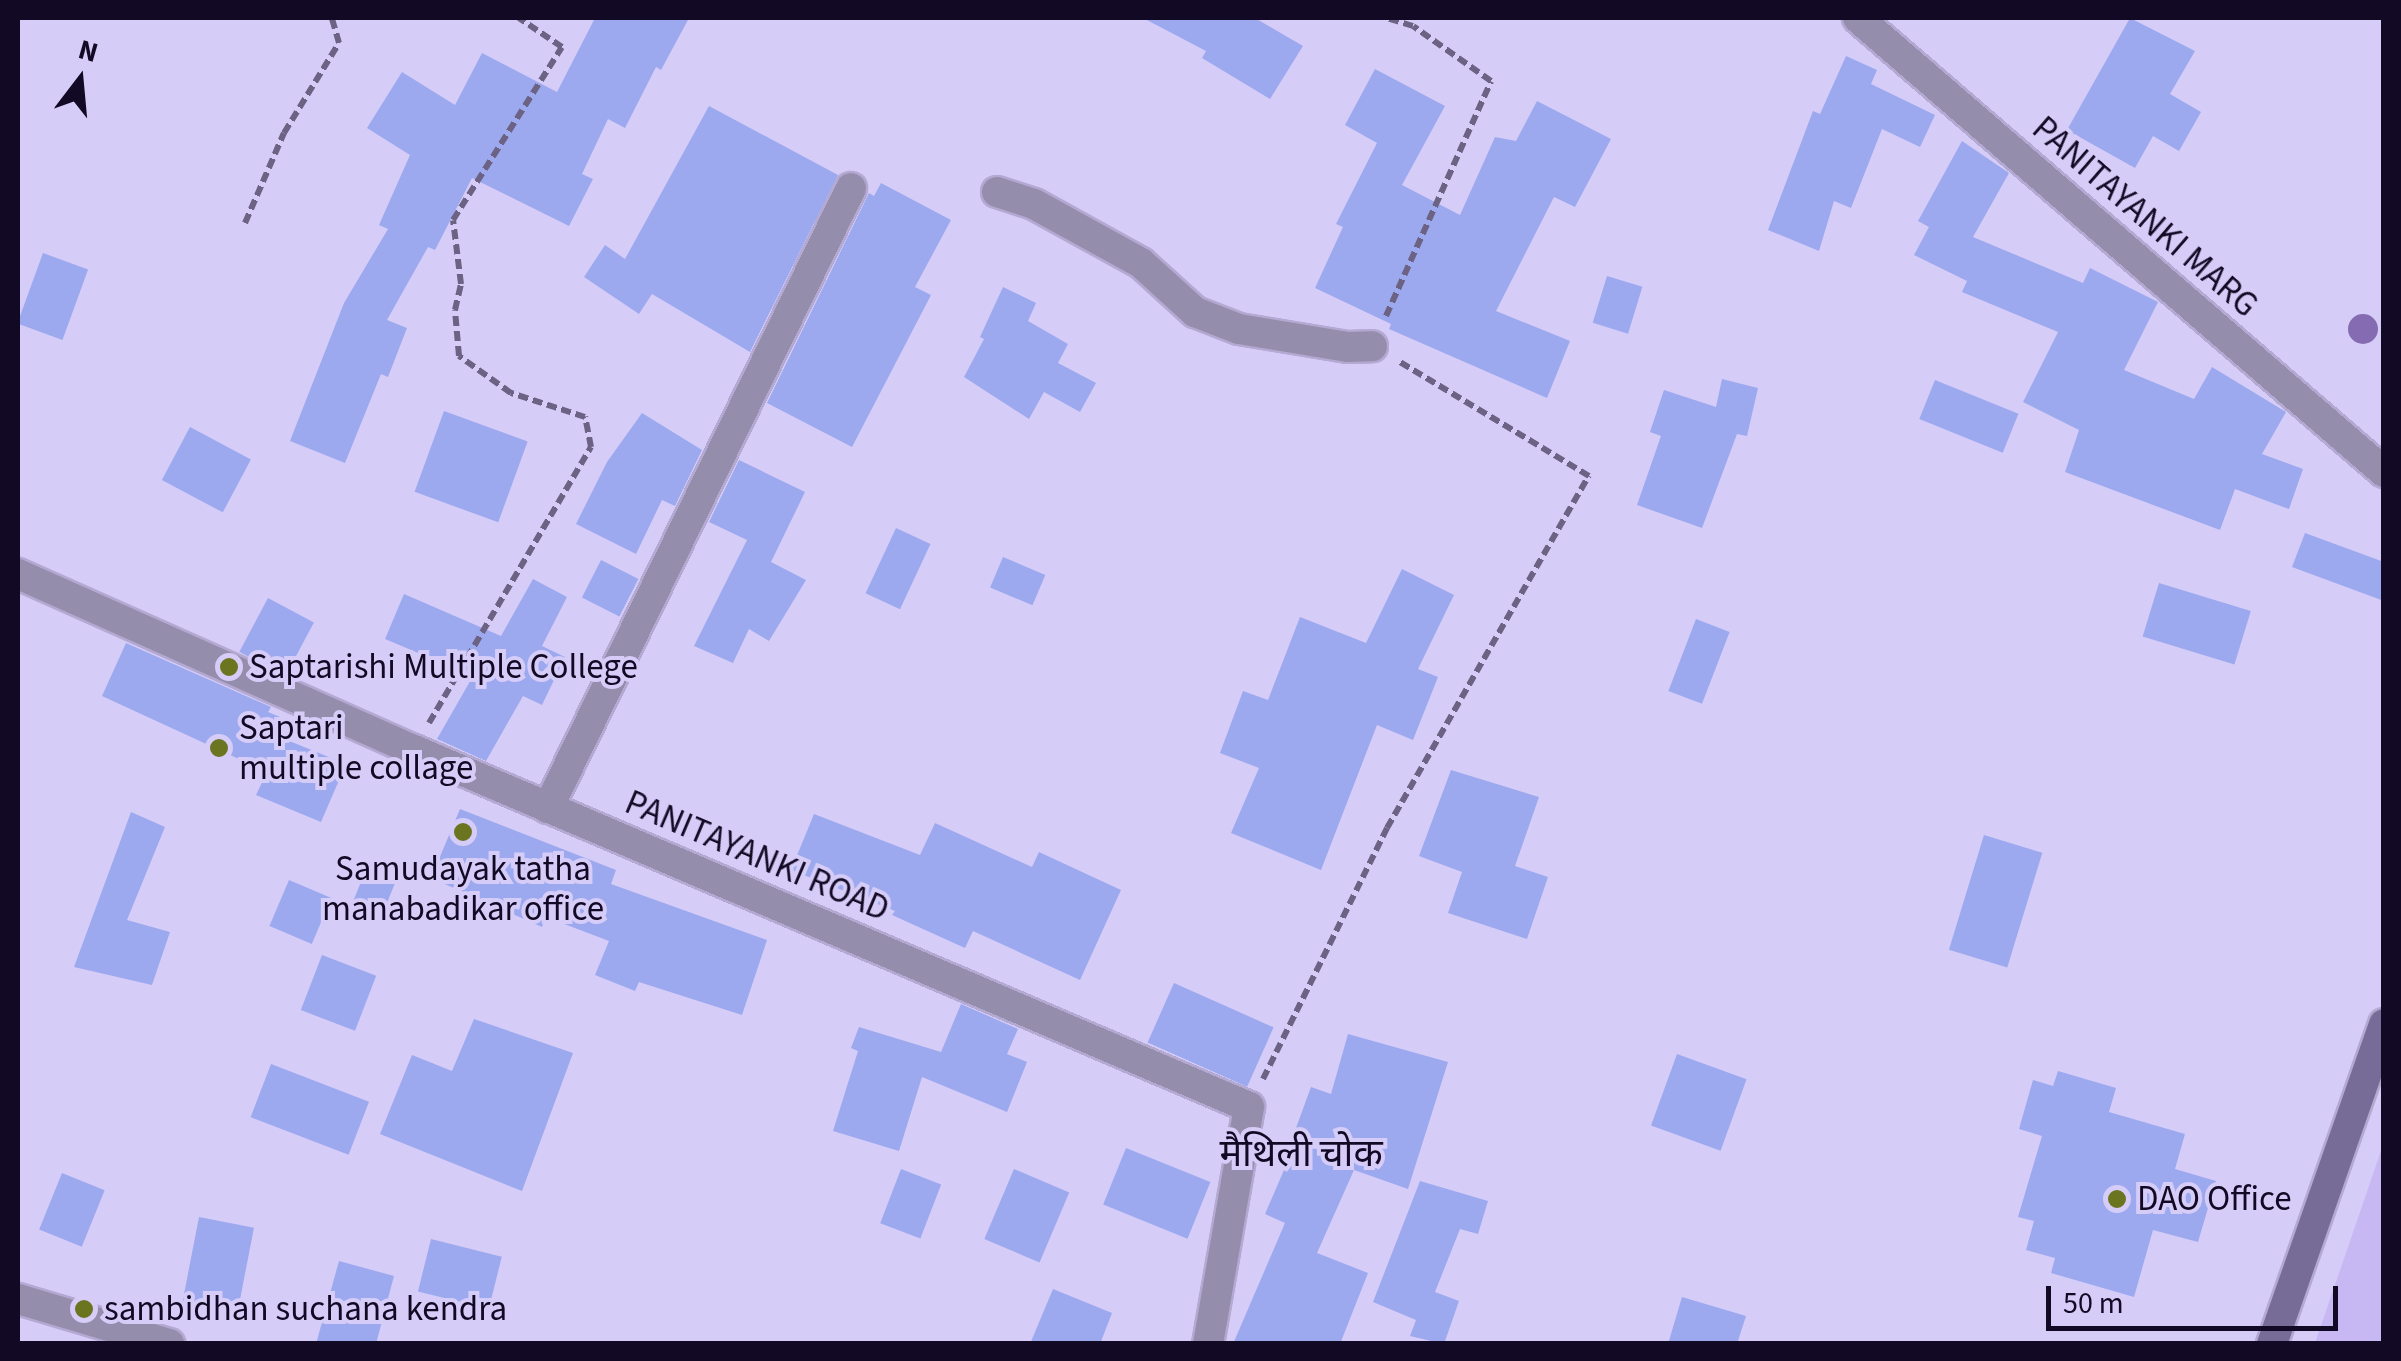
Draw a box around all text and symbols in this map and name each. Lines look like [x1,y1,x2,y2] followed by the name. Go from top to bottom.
[74,29,103,73] text: N
[30,30,130,130] north arrow
[2024,108,2266,326] street label: PANITAYANKI MARG
[249,646,638,688] place label: Saptarishi Multiple College
[218,656,240,678] marker: Saptarishi Multiple College
[239,707,473,789] place label: Saptari multiple collage
[208,737,230,759] marker: Saptari multiple collage
[619,781,895,931] street label: PANITAYANKI ROAD
[452,821,474,843] marker: Samudayak tatha manabadikar office
[322,848,604,930] place label: Samudayak tatha manabadikar office
[1219,1132,1383,1178] district label: मैथिली चोक
[2137,1178,2292,1220] place label: DAO Office
[2106,1188,2128,1210] marker: DAO Office
[2051,1266,2344,1328] scale bar
[2063,1282,2124,1325] text: 50 m
[104,1288,507,1330] place label: sambidhan suchana kendra
[73,1298,95,1320] marker: sambidhan suchana kendra

